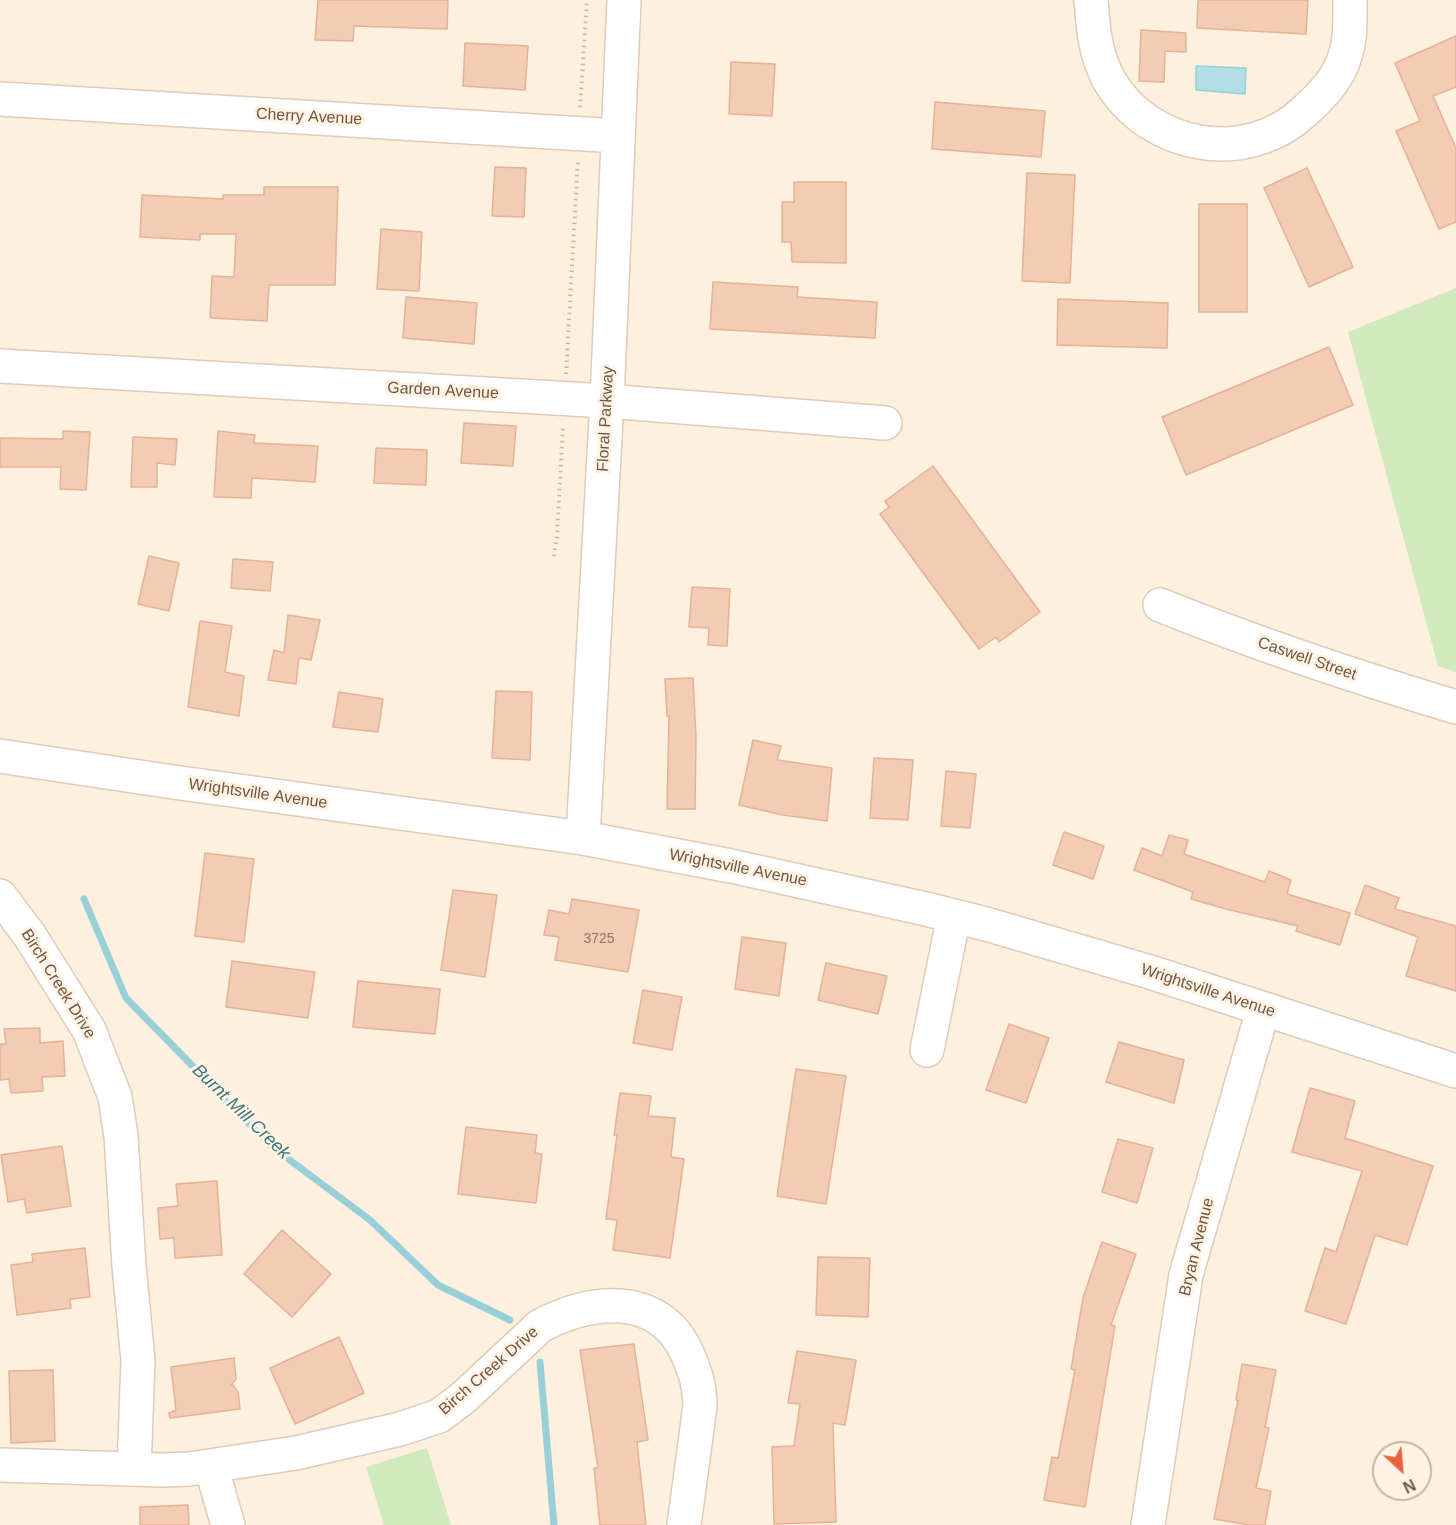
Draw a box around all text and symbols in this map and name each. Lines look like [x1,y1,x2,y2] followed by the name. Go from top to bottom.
[255,105,363,129] street label: Cherry Avenue
[594,366,618,472] street label: Floral Parkway
[387,378,499,404] street label: Garden Avenue
[1255,633,1359,685] street label: Caswell Street
[187,775,329,813] street label: Wrightsville Avenue
[667,845,809,891] street label: Wrightsville Avenue
[17,926,99,1042] street label: Birch Creek Drive
[583,931,615,947] house number: 3725
[1138,960,1278,1022] street label: Wrightsville Avenue
[187,1060,295,1164] water label: Burnt Mill Creek
[1176,1196,1218,1298] street label: Bryan Avenue
[435,1323,543,1419] street label: Birch Creek Drive
[1372,1441,1432,1501] north arrow
[1400,1476,1418,1496] text: N

